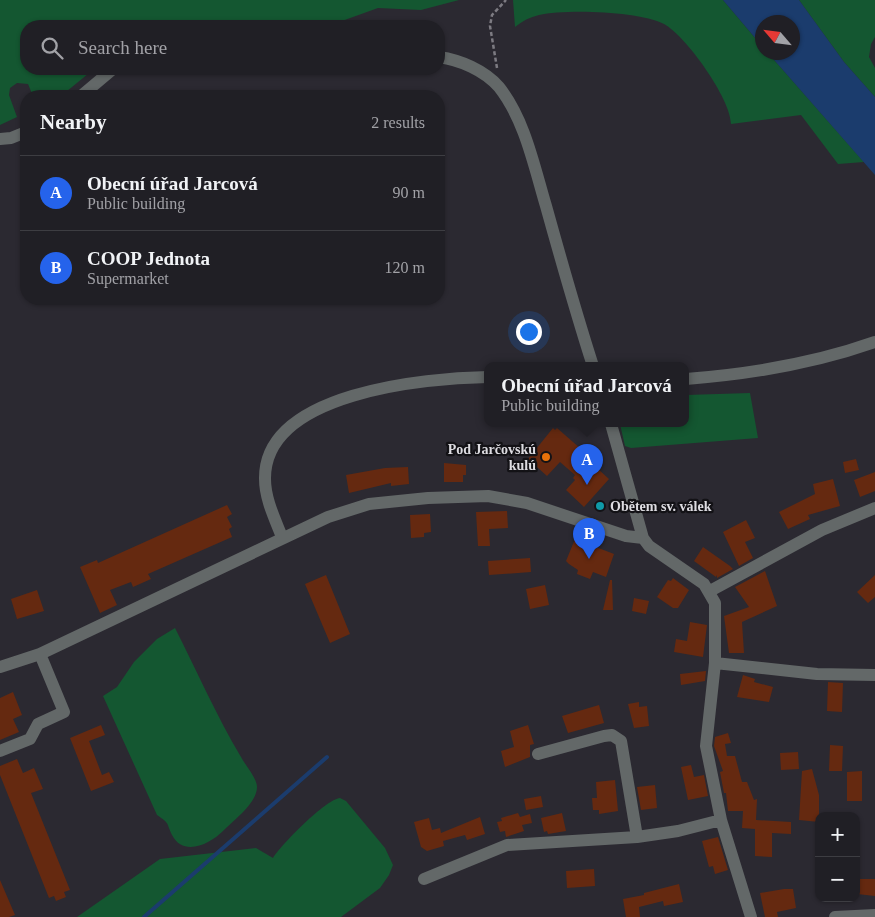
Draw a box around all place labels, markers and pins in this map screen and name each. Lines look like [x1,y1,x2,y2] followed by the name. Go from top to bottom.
[448,442,536,473] place label: Pod Jarčovskú kulú
[571,444,603,485] pin: A
[540,451,552,463] marker: Pod Jarčovskú kulú
[610,499,712,514] place label: Obětem sv. válek
[594,500,606,512] marker: Obětem sv. válek
[573,518,605,559] pin: B

